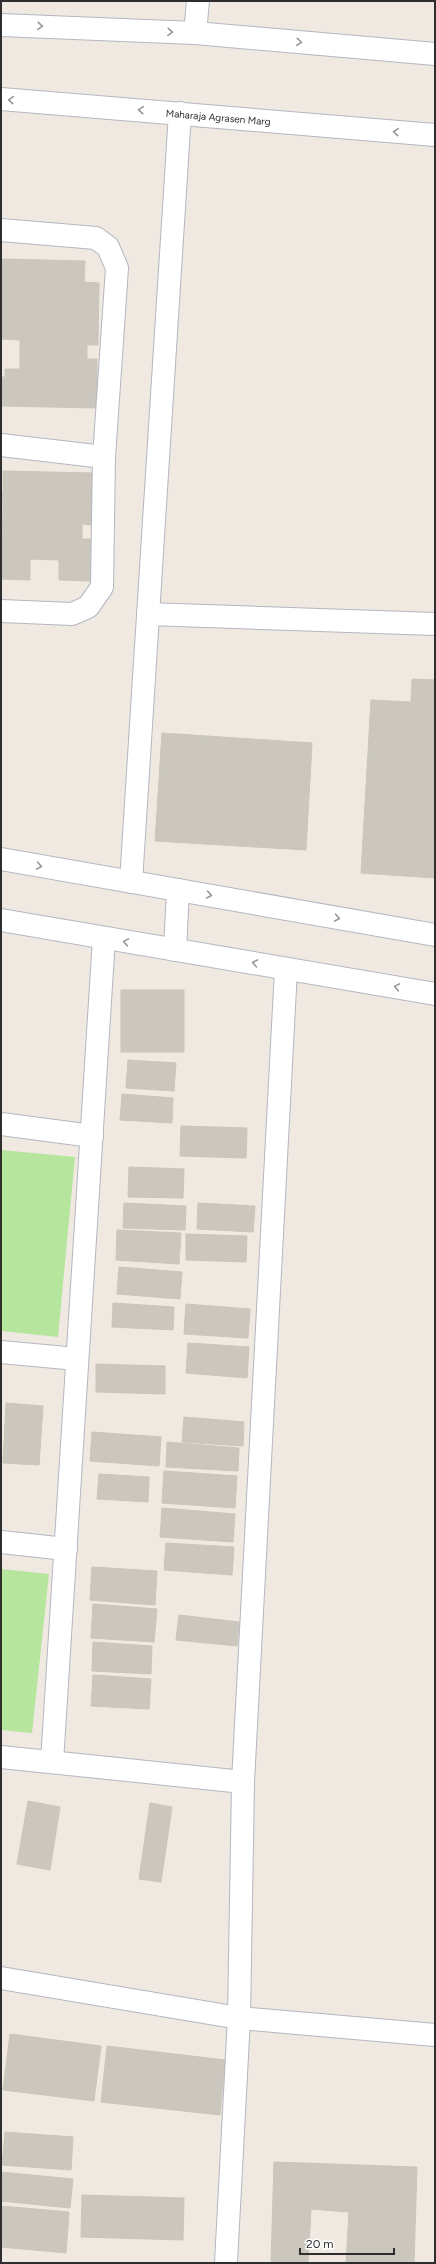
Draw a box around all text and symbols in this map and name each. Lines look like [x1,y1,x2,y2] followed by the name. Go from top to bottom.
[37,22,43,31] one-way arrow
[167,28,173,37] one-way arrow
[296,38,302,47] one-way arrow
[8,96,14,105] one-way arrow
[138,106,144,115] one-way arrow
[165,106,271,128] street label: Maharaja Agrasen Marg
[393,127,399,136] one-way arrow
[36,861,43,870] one-way arrow
[206,891,212,899] one-way arrow
[334,913,340,922] one-way arrow
[123,938,129,947] one-way arrow
[251,960,258,968] one-way arrow
[393,984,400,992] one-way arrow
[300,2230,394,2256] scale bar
[306,2237,334,2251] text: 20 m

